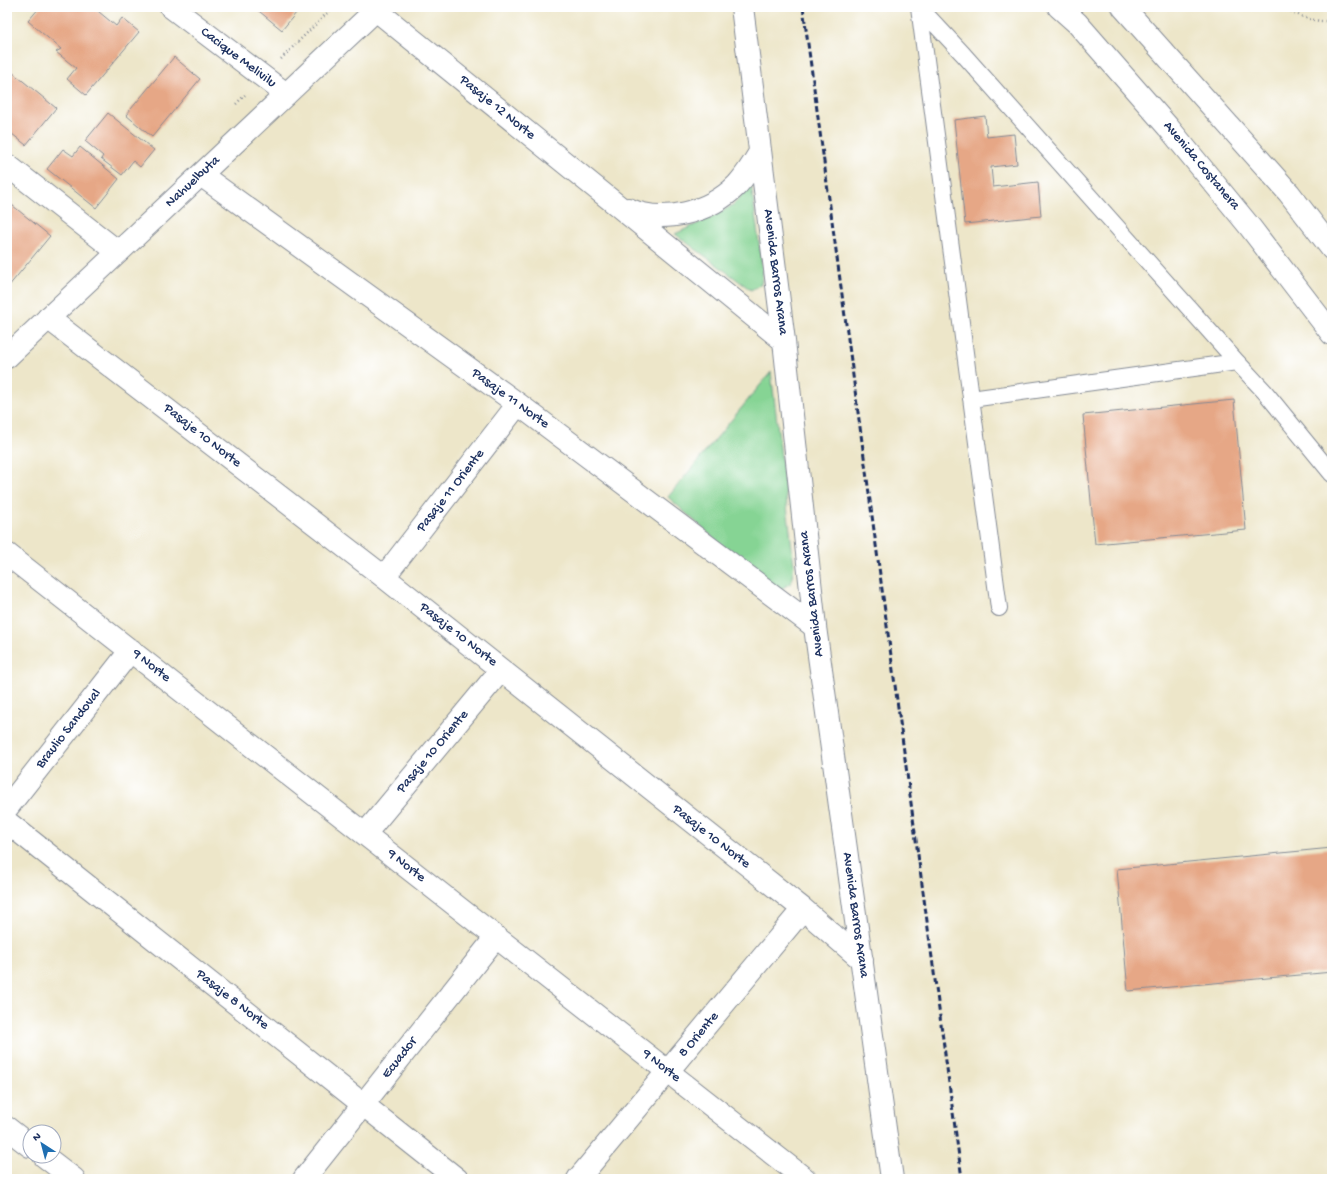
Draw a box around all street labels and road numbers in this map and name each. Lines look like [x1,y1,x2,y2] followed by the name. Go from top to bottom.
[197,24,280,92] street label: Cacique Melivilu
[455,71,539,144] street label: Pasaje 12 Norte
[1159,118,1244,215] street label: Avenida Costanera
[162,152,225,212] street label: Nahuelbuta
[759,208,791,337] street label: Avenida Barros Arana
[467,365,553,433] street label: Pasaje 11 Norte
[159,400,245,472] street label: Pasaje 10 Norte
[413,445,489,537] street label: Pasaje 11 Oriente
[796,529,828,658] street label: Avenida Barros Arana
[415,599,501,671] street label: Pasaje 10 Norte
[127,645,174,687] street label: 9 Norte
[32,686,105,773] street label: Braulio Sandoval
[393,706,473,798] street label: Pasaje 10 Oriente
[668,801,754,873] street label: Pasaje 10 Norte
[382,845,429,887] street label: 9 Norte
[838,851,872,980] street label: Avenida Barros Arana
[191,965,273,1034] street label: Pasaje 8 Norte
[675,1008,723,1061] street label: 8 Oriente
[378,1033,422,1082] street label: Ecuador
[637,1045,684,1087] street label: 9 Norte

